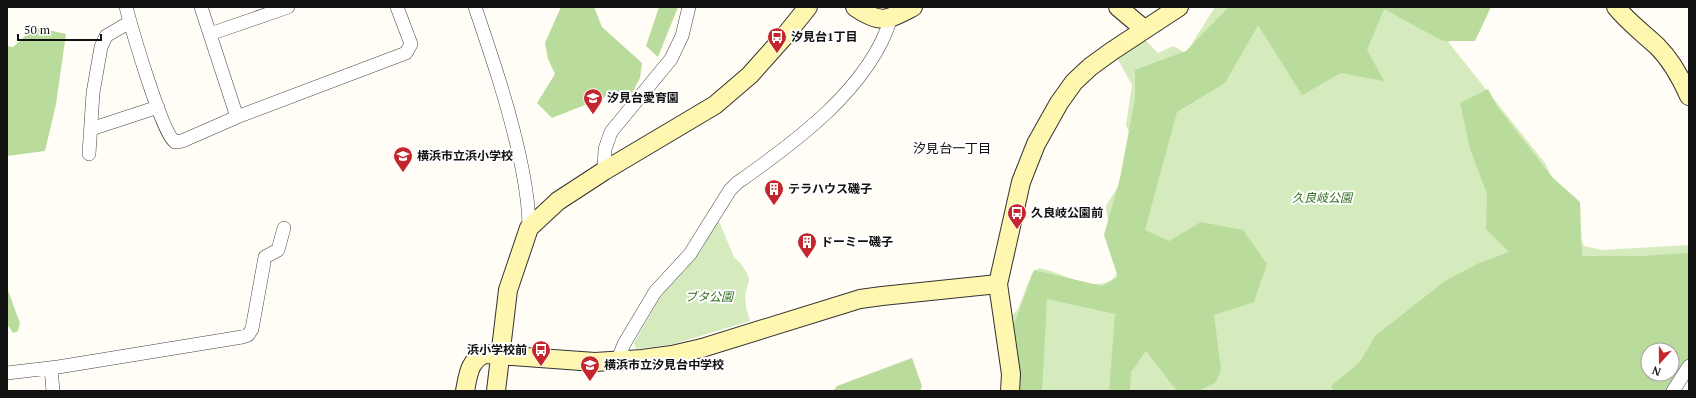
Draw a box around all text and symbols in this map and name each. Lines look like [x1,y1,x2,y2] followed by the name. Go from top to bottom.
[18,16,101,42] scale bar
[24,22,51,37] text: 50 m
[766,26,788,54] bus stop icon: 汐見台1丁目
[791,29,858,44] place label: 汐見台1丁目
[582,87,604,115] school or university icon: 汐見台愛育園
[607,90,679,105] place label: 汐見台愛育園
[913,139,991,157] district label: 汐見台一丁目
[392,145,414,173] school or university icon: 横浜市立浜小学校
[417,148,513,163] place label: 横浜市立浜小学校
[763,178,785,206] building icon: テラハウス磯子
[788,181,872,196] place label: テラハウス磯子
[1292,190,1354,205] park label: 久良岐公園
[1006,202,1028,230] bus stop icon: 久良岐公園前
[1031,205,1103,220] place label: 久良岐公園前
[796,231,818,259] building icon: ドーミー磯子
[821,234,893,249] place label: ドーミー磯子
[685,289,735,304] park label: ブタ公園
[530,339,552,367] bus stop icon: 浜小学校前
[467,342,527,357] place label: 浜小学校前
[1640,342,1680,382] north arrow
[579,354,601,382] school or university icon: 横浜市立汐見台中学校
[604,357,724,372] place label: 横浜市立汐見台中学校
[1649,363,1663,379] text: N

